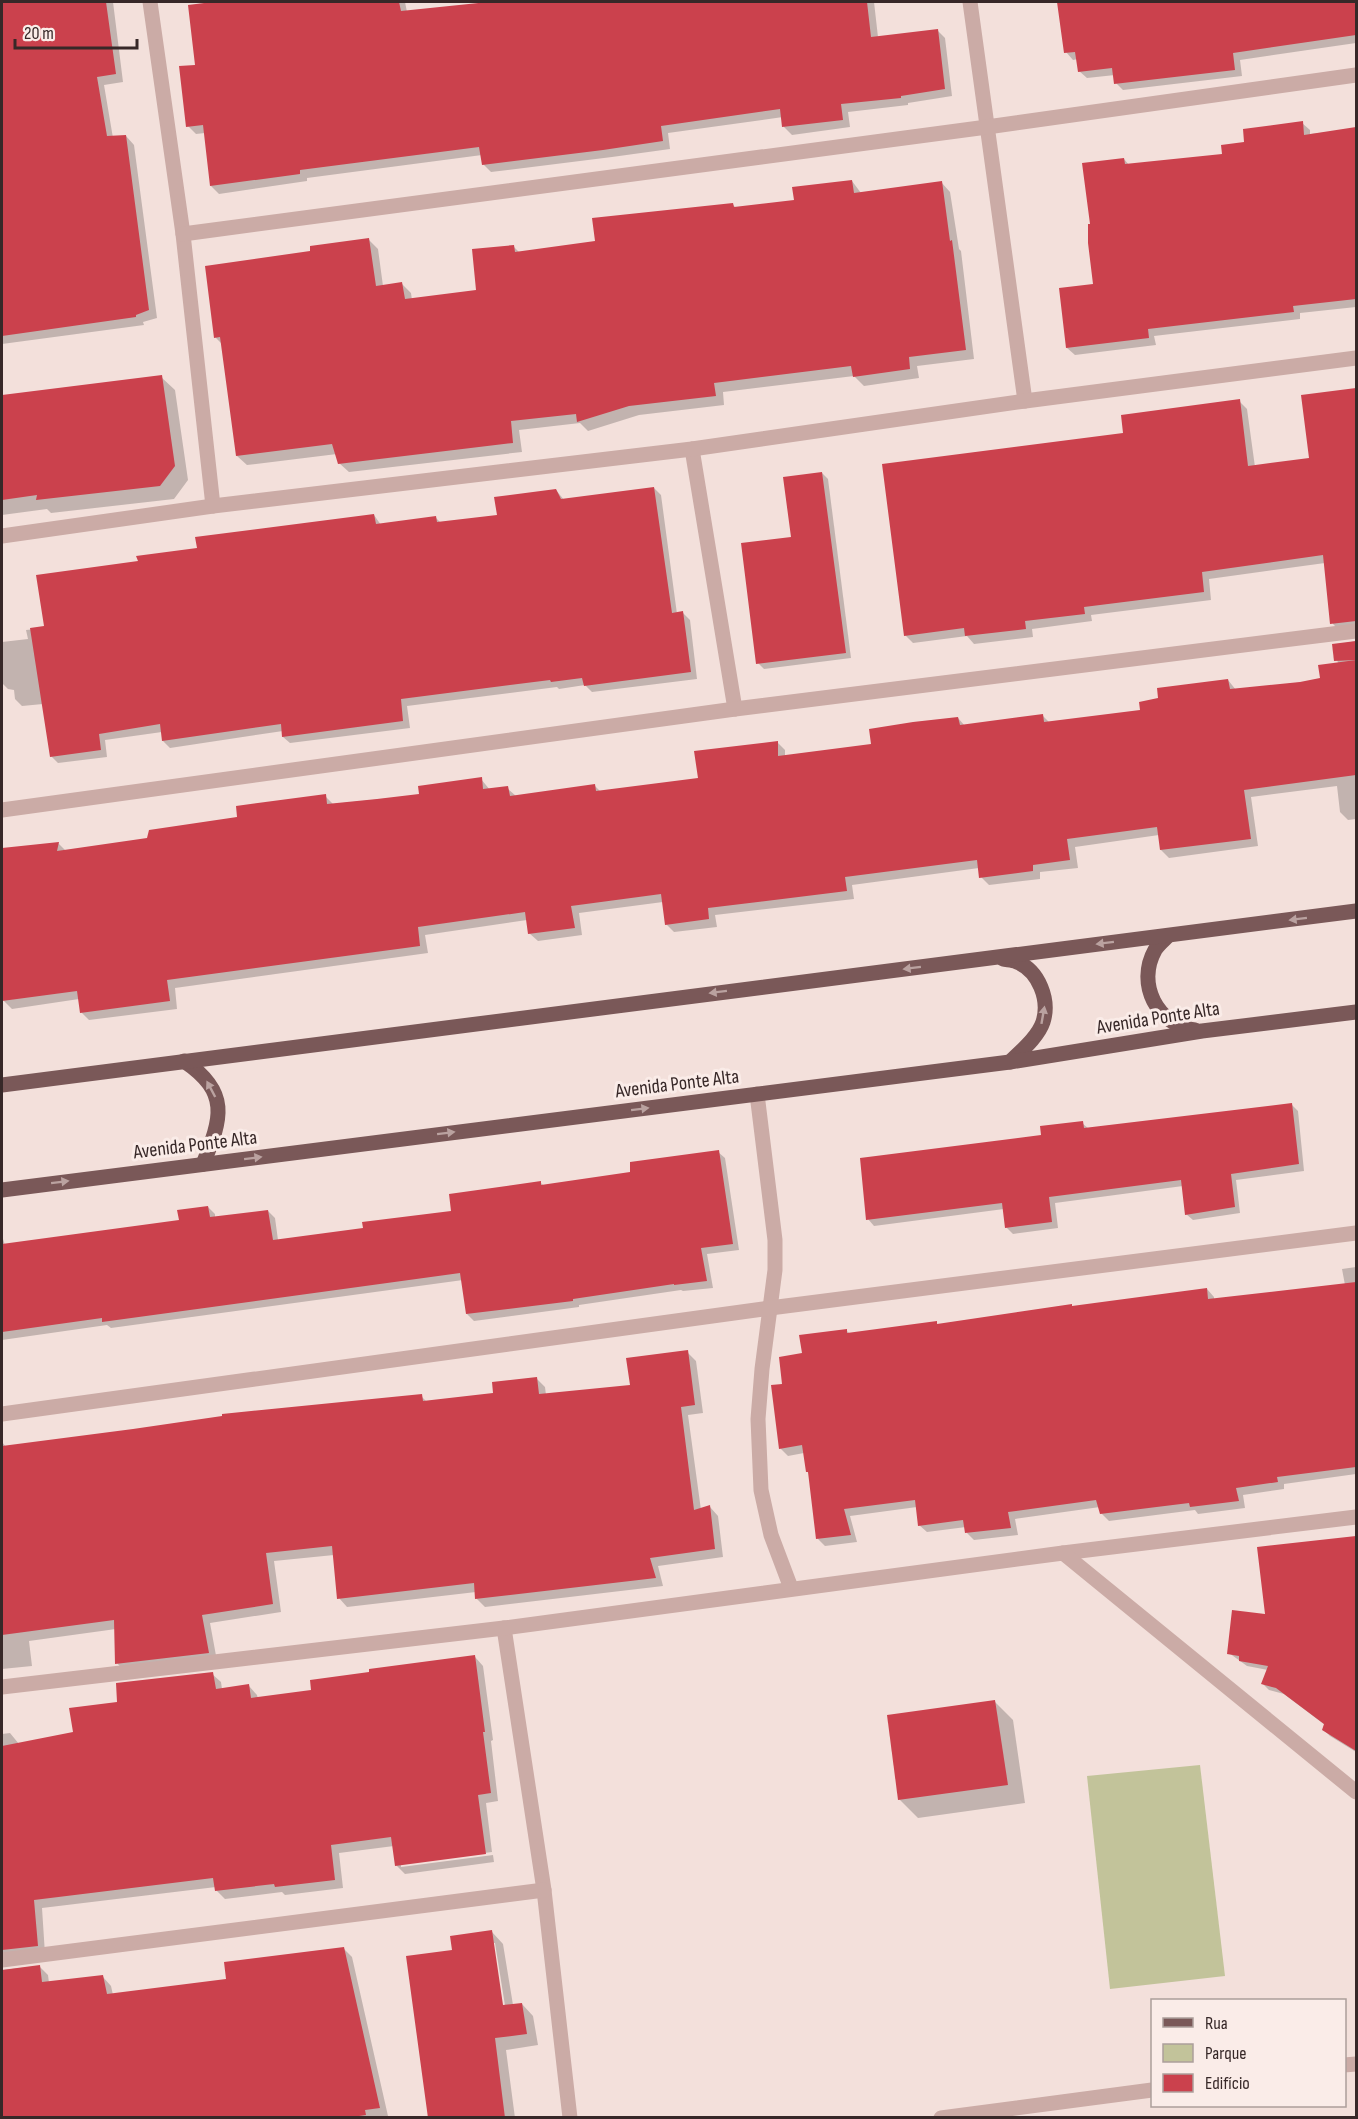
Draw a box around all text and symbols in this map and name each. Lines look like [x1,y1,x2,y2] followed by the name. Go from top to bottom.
[15,12,136,50] scale bar
[24,23,54,44] text: 20 m
[1289,914,1308,924] one-way arrow
[1095,939,1114,948] one-way arrow
[902,963,921,972] one-way arrow
[709,988,728,997] one-way arrow
[1094,996,1221,1040] street label: Avenida Ponte Alta
[1039,1006,1048,1025] one-way arrow
[613,1065,740,1104] street label: Avenida Ponte Alta
[206,1080,216,1097] one-way arrow
[630,1104,649,1114] one-way arrow
[131,1126,258,1165] street label: Avenida Ponte Alta
[437,1129,456,1138] one-way arrow
[244,1153,263,1162] one-way arrow
[50,1178,69,1187] one-way arrow
[1151,1999,1346,2107] legend
[1205,2013,1228,2034] text: Rua
[1205,2043,1246,2064] text: Parque
[1205,2073,1250,2094] text: Edifício

